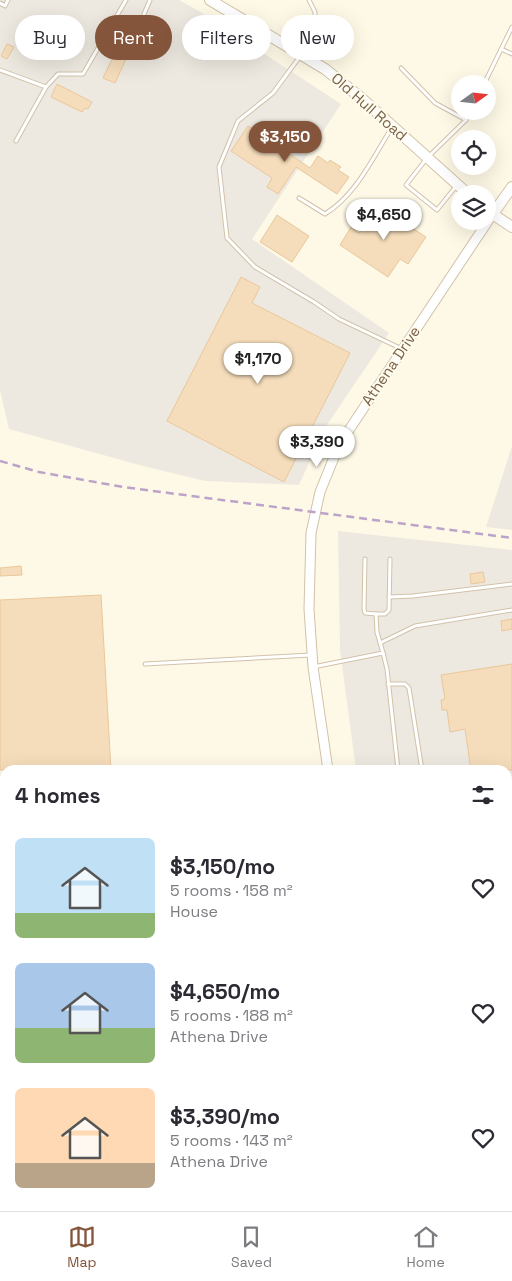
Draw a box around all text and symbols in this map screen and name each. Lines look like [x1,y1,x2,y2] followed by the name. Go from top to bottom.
[15,15,85,60] chip: Buy
[95,15,172,60] chip: Rent
[182,15,271,60] chip: Filters
[281,15,354,60] chip: New
[328,69,411,145] street label: Old Hull Road
[451,75,496,120] north arrow
[451,75,496,230] map controls
[244,120,326,163] pin: $3,150
[260,126,310,147] text: $3,150
[451,130,496,175] button: locate
[451,185,496,230] button: layers
[343,198,425,241] pin: $4,650
[357,204,411,225] text: $4,650
[357,322,424,409] street label: Athena Drive
[217,342,299,385] pin: $1,170
[234,348,282,369] text: $1,170
[276,426,358,468] pin: $3,390
[290,431,344,452] text: $3,390
[469,781,497,809] icon: filters
[15,782,101,809] text: 4 homes
[170,853,275,880] text: $3,150/mo
[55,858,115,918] icon: home
[469,874,497,902] icon: heart
[170,880,293,901] text: 5 rooms · 158 m²
[170,901,218,922] text: House
[170,978,280,1005] text: $4,650/mo
[55,983,115,1043] icon: home
[469,999,497,1027] icon: heart
[170,1005,293,1026] text: 5 rooms · 188 m²
[170,1026,268,1047] text: Athena Drive
[170,1103,280,1130] text: $3,390/mo
[55,1108,115,1168] icon: home
[469,1124,497,1152] icon: heart
[170,1130,293,1151] text: 5 rooms · 143 m²
[170,1151,268,1172] text: Athena Drive
[67,1223,96,1271] tab: Map
[231,1223,272,1271] tab: Saved
[407,1223,445,1271] tab: Home

